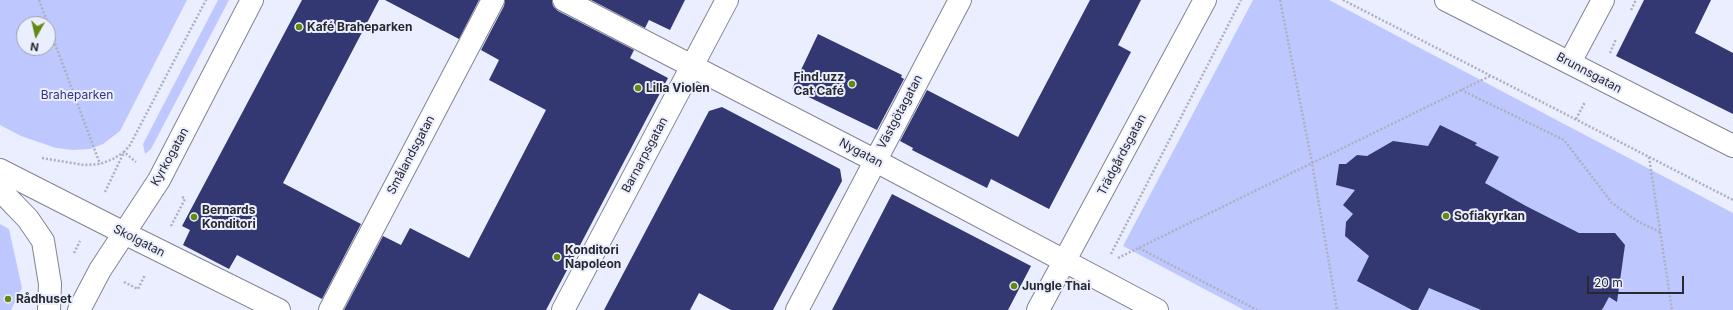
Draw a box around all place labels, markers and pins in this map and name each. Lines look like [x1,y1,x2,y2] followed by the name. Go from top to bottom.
[307,20,412,34] place label: Kafé Braheparken
[294,22,304,32] marker: Kafé Braheparken
[793,70,844,98] place label: Find.uzz Cat Café
[847,79,857,89] marker: Find.uzz Cat Café
[646,81,710,95] place label: Lilla Violen
[633,83,643,93] marker: Lilla Violen
[202,203,256,231] place label: Bernards Konditori
[1454,209,1525,223] place label: Sofiakyrkan
[1441,211,1451,221] marker: Sofiakyrkan
[189,212,199,222] marker: Bernards Konditori
[565,243,621,271] place label: Konditori Napoleon
[552,252,562,262] marker: Konditori Napoleon
[1022,279,1090,293] place label: Jungle Thai
[1009,281,1019,291] marker: Jungle Thai
[16,292,72,306] place label: Rådhuset
[3,294,13,304] marker: Rådhuset

